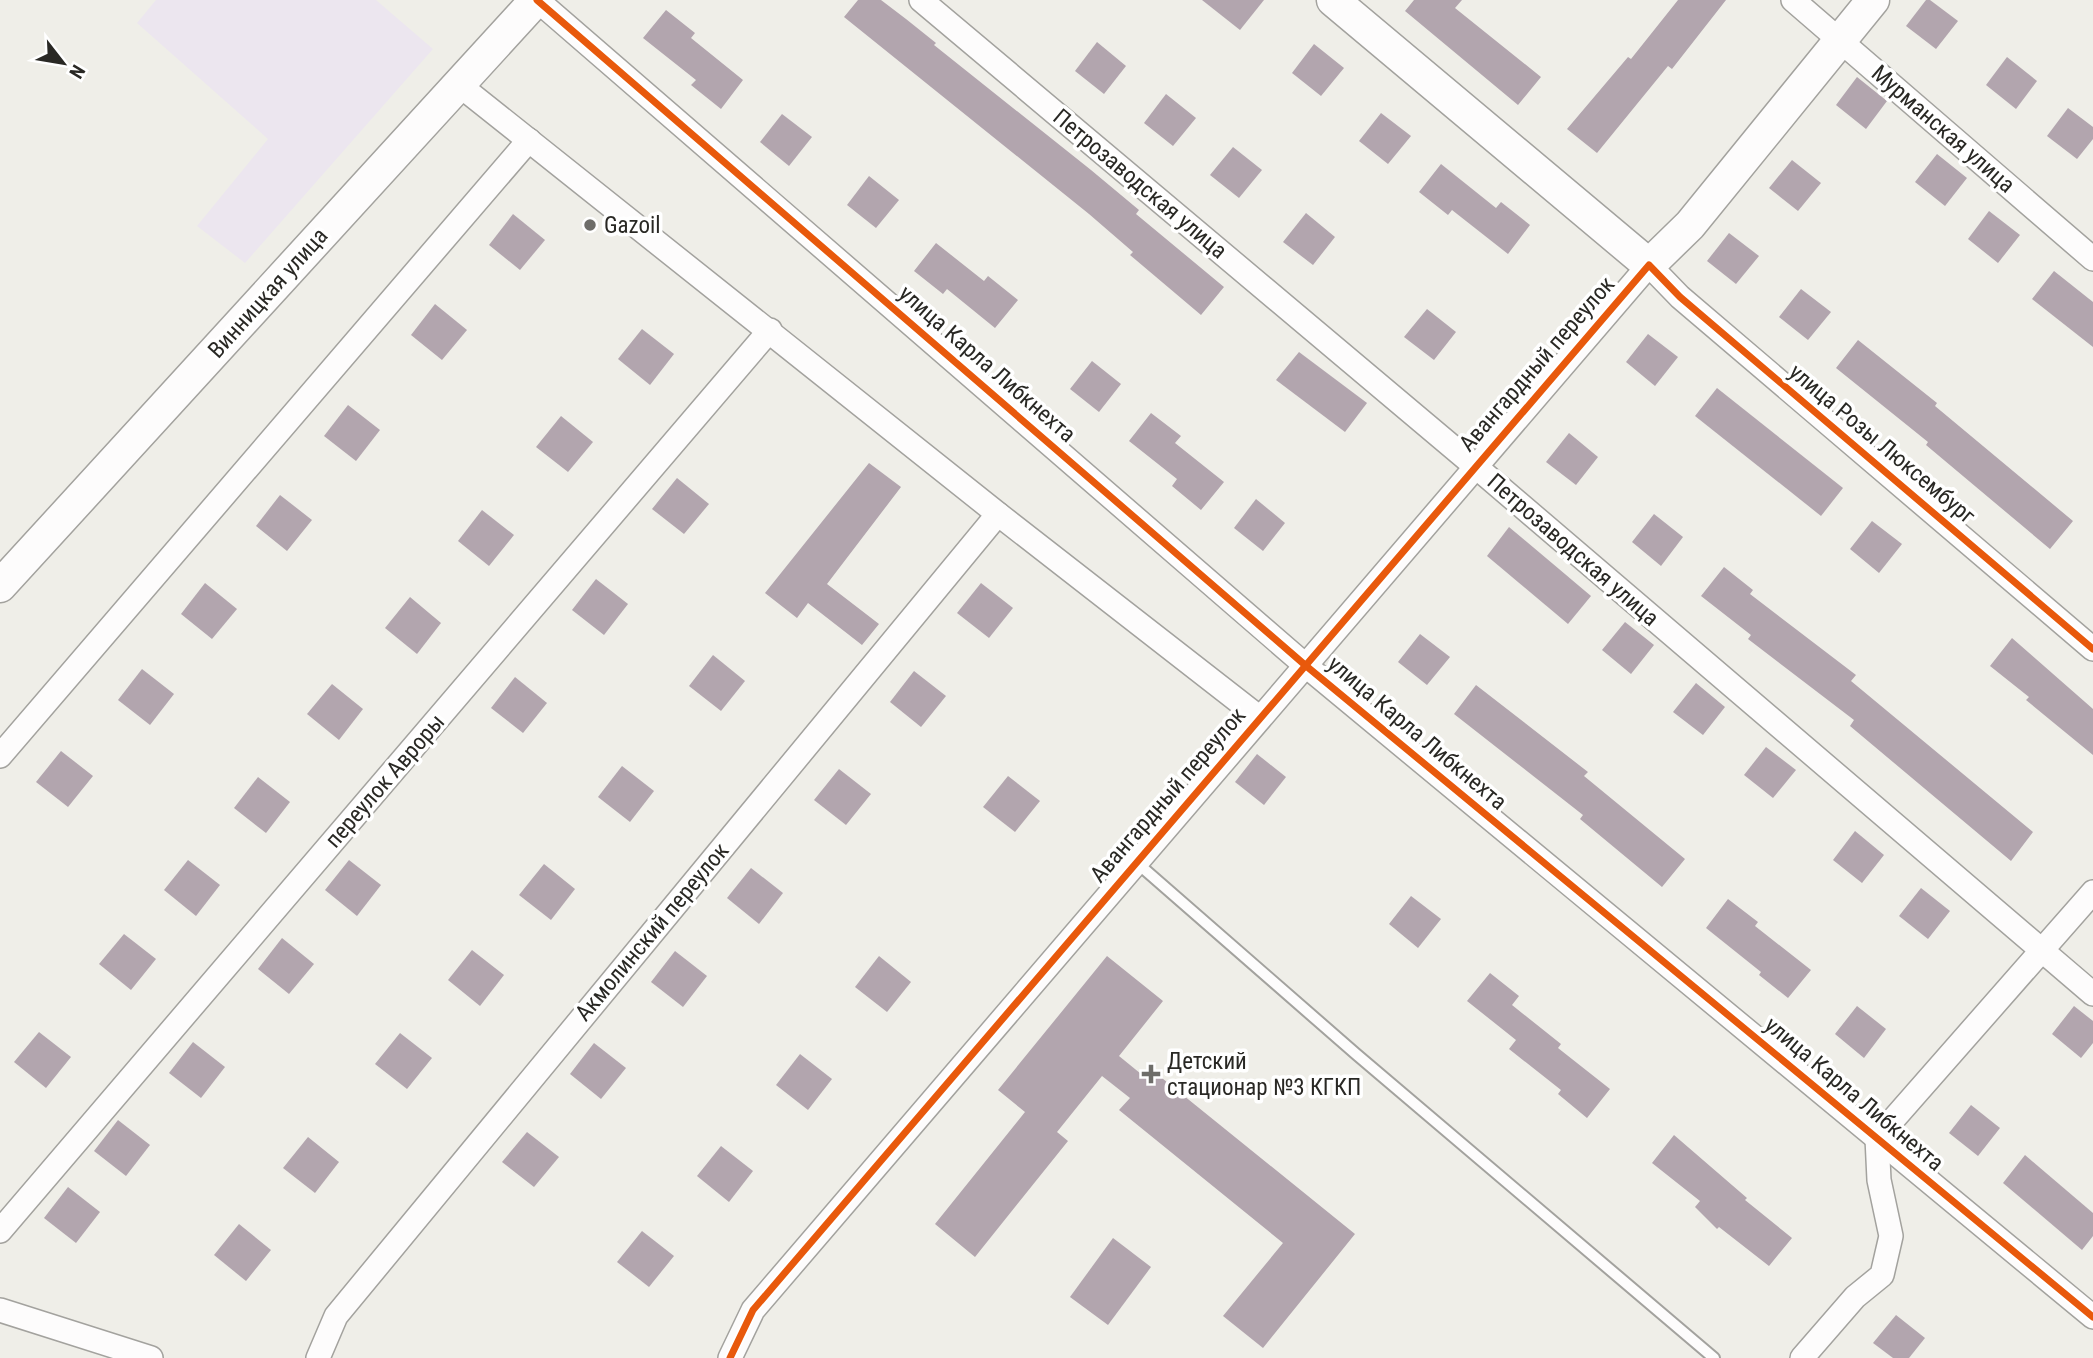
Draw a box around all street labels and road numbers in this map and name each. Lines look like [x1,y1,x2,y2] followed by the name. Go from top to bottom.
[1866,60,2020,198] street label: Мурманская улица
[1048,104,1232,264] street label: Петрозаводская улица
[203,222,333,364] street label: Винницкая улица
[1454,271,1620,457] street label: Авангардный переулок
[893,280,1081,448] street label: улица Карла Либкнехта
[1784,358,1981,530] street label: улица Розы Люксембург
[1482,468,1664,632] street label: Петрозаводская улица
[1322,650,1512,816] street label: улица Карла Либкнехта
[1085,702,1251,888] street label: Авангардный переулок
[320,709,450,853] street label: переулок Авроры
[570,838,734,1026] street label: Акмолинский переулок
[1759,1011,1949,1177] street label: улица Карла Либкнехта

